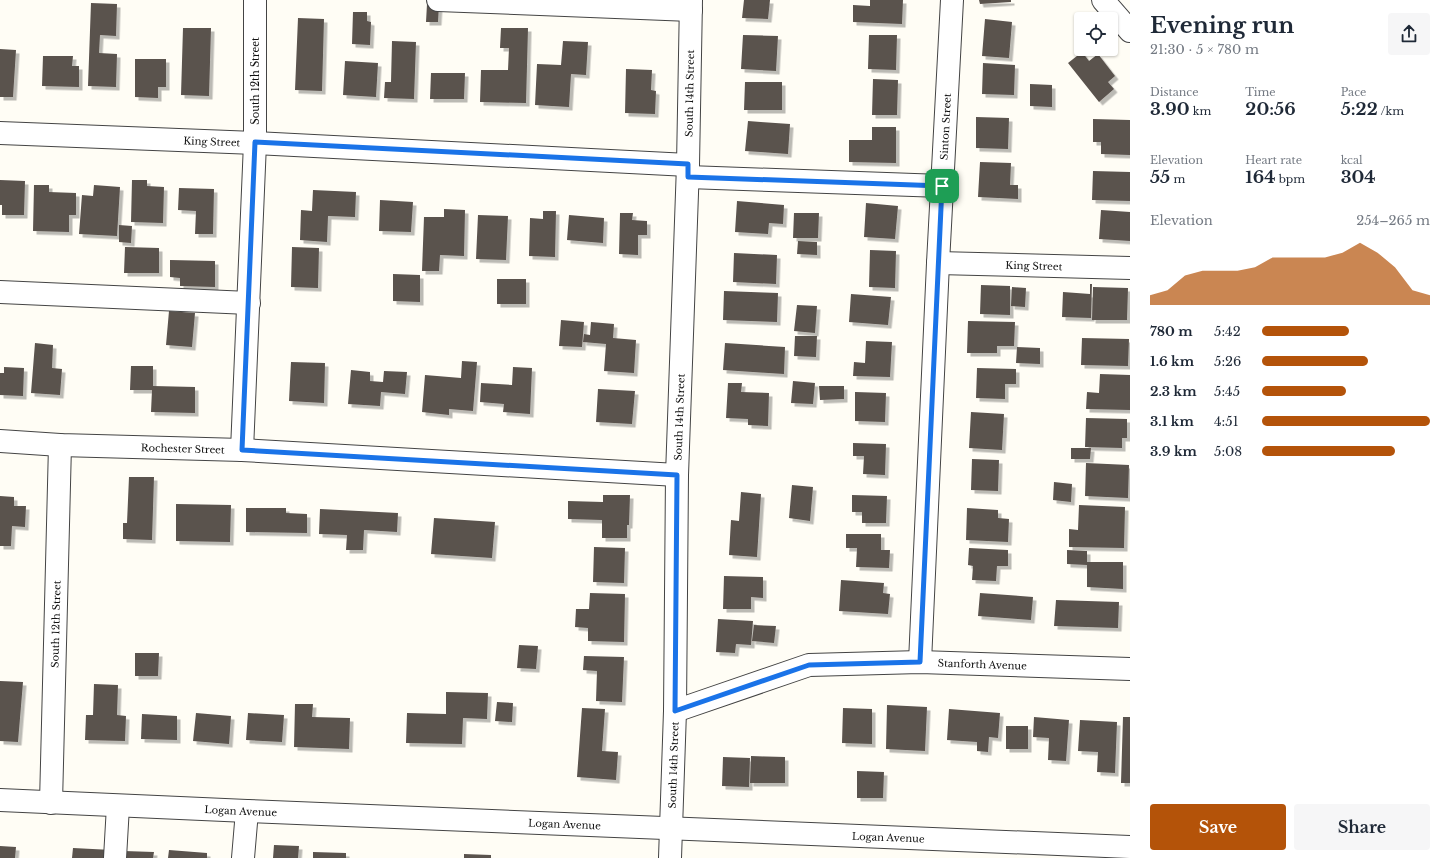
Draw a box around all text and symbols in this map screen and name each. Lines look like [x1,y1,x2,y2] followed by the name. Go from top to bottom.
[1074,12,1118,56] map controls
[1074,12,1118,56] button: locate
[1150,12,1294,39] text: Evening run
[1388,13,1430,55] button: share
[249,37,262,125] street label: South 12th Street
[1150,41,1259,58] text: 21:30 · 5 × 780 m
[683,49,697,137] street label: South 14th Street
[1150,85,1199,99] text: Distance
[1245,85,1276,99] text: Time
[1341,85,1366,99] text: Pace
[937,93,954,160] street label: Sinton Street
[1150,99,1190,120] text: 3.90
[1245,99,1296,120] text: 20:56
[1341,99,1378,120] text: 5:22
[1190,104,1211,118] text: km
[1378,104,1404,118] text: /km
[183,134,241,149] street label: King Street
[1150,153,1203,167] text: Elevation
[1245,153,1302,167] text: Heart rate
[1341,153,1363,167] text: kcal
[1150,167,1170,188] text: 55
[1245,167,1276,188] text: 164
[1341,167,1376,188] text: 304
[925,169,959,203] pin
[1170,172,1185,186] text: m
[1276,172,1305,186] text: bpm
[931,175,953,197] icon: arrive
[1150,212,1213,229] text: Elevation
[1356,212,1430,229] text: 254–265 m
[1005,259,1063,273] street label: King Street
[1150,323,1193,340] text: 780 m
[1214,323,1241,340] text: 5:42
[1150,353,1194,370] text: 1.6 km
[1214,353,1241,370] text: 5:26
[672,373,688,461] street label: South 14th Street
[1150,383,1197,400] text: 2.3 km
[1214,383,1240,400] text: 5:45
[1150,413,1194,430] text: 3.1 km
[1214,413,1239,430] text: 4:51
[141,441,225,457] street label: Rochester Street
[1150,443,1197,460] text: 3.9 km
[1214,443,1242,460] text: 5:08
[48,580,64,668] street label: South 12th Street
[937,657,1027,673] street label: Stanforth Avenue
[666,721,682,809] street label: South 14th Street
[204,803,278,819] street label: Logan Avenue
[1150,804,1286,850] button: Save
[1294,804,1430,850] button: Share
[528,816,601,832] street label: Logan Avenue
[852,830,925,846] street label: Logan Avenue

